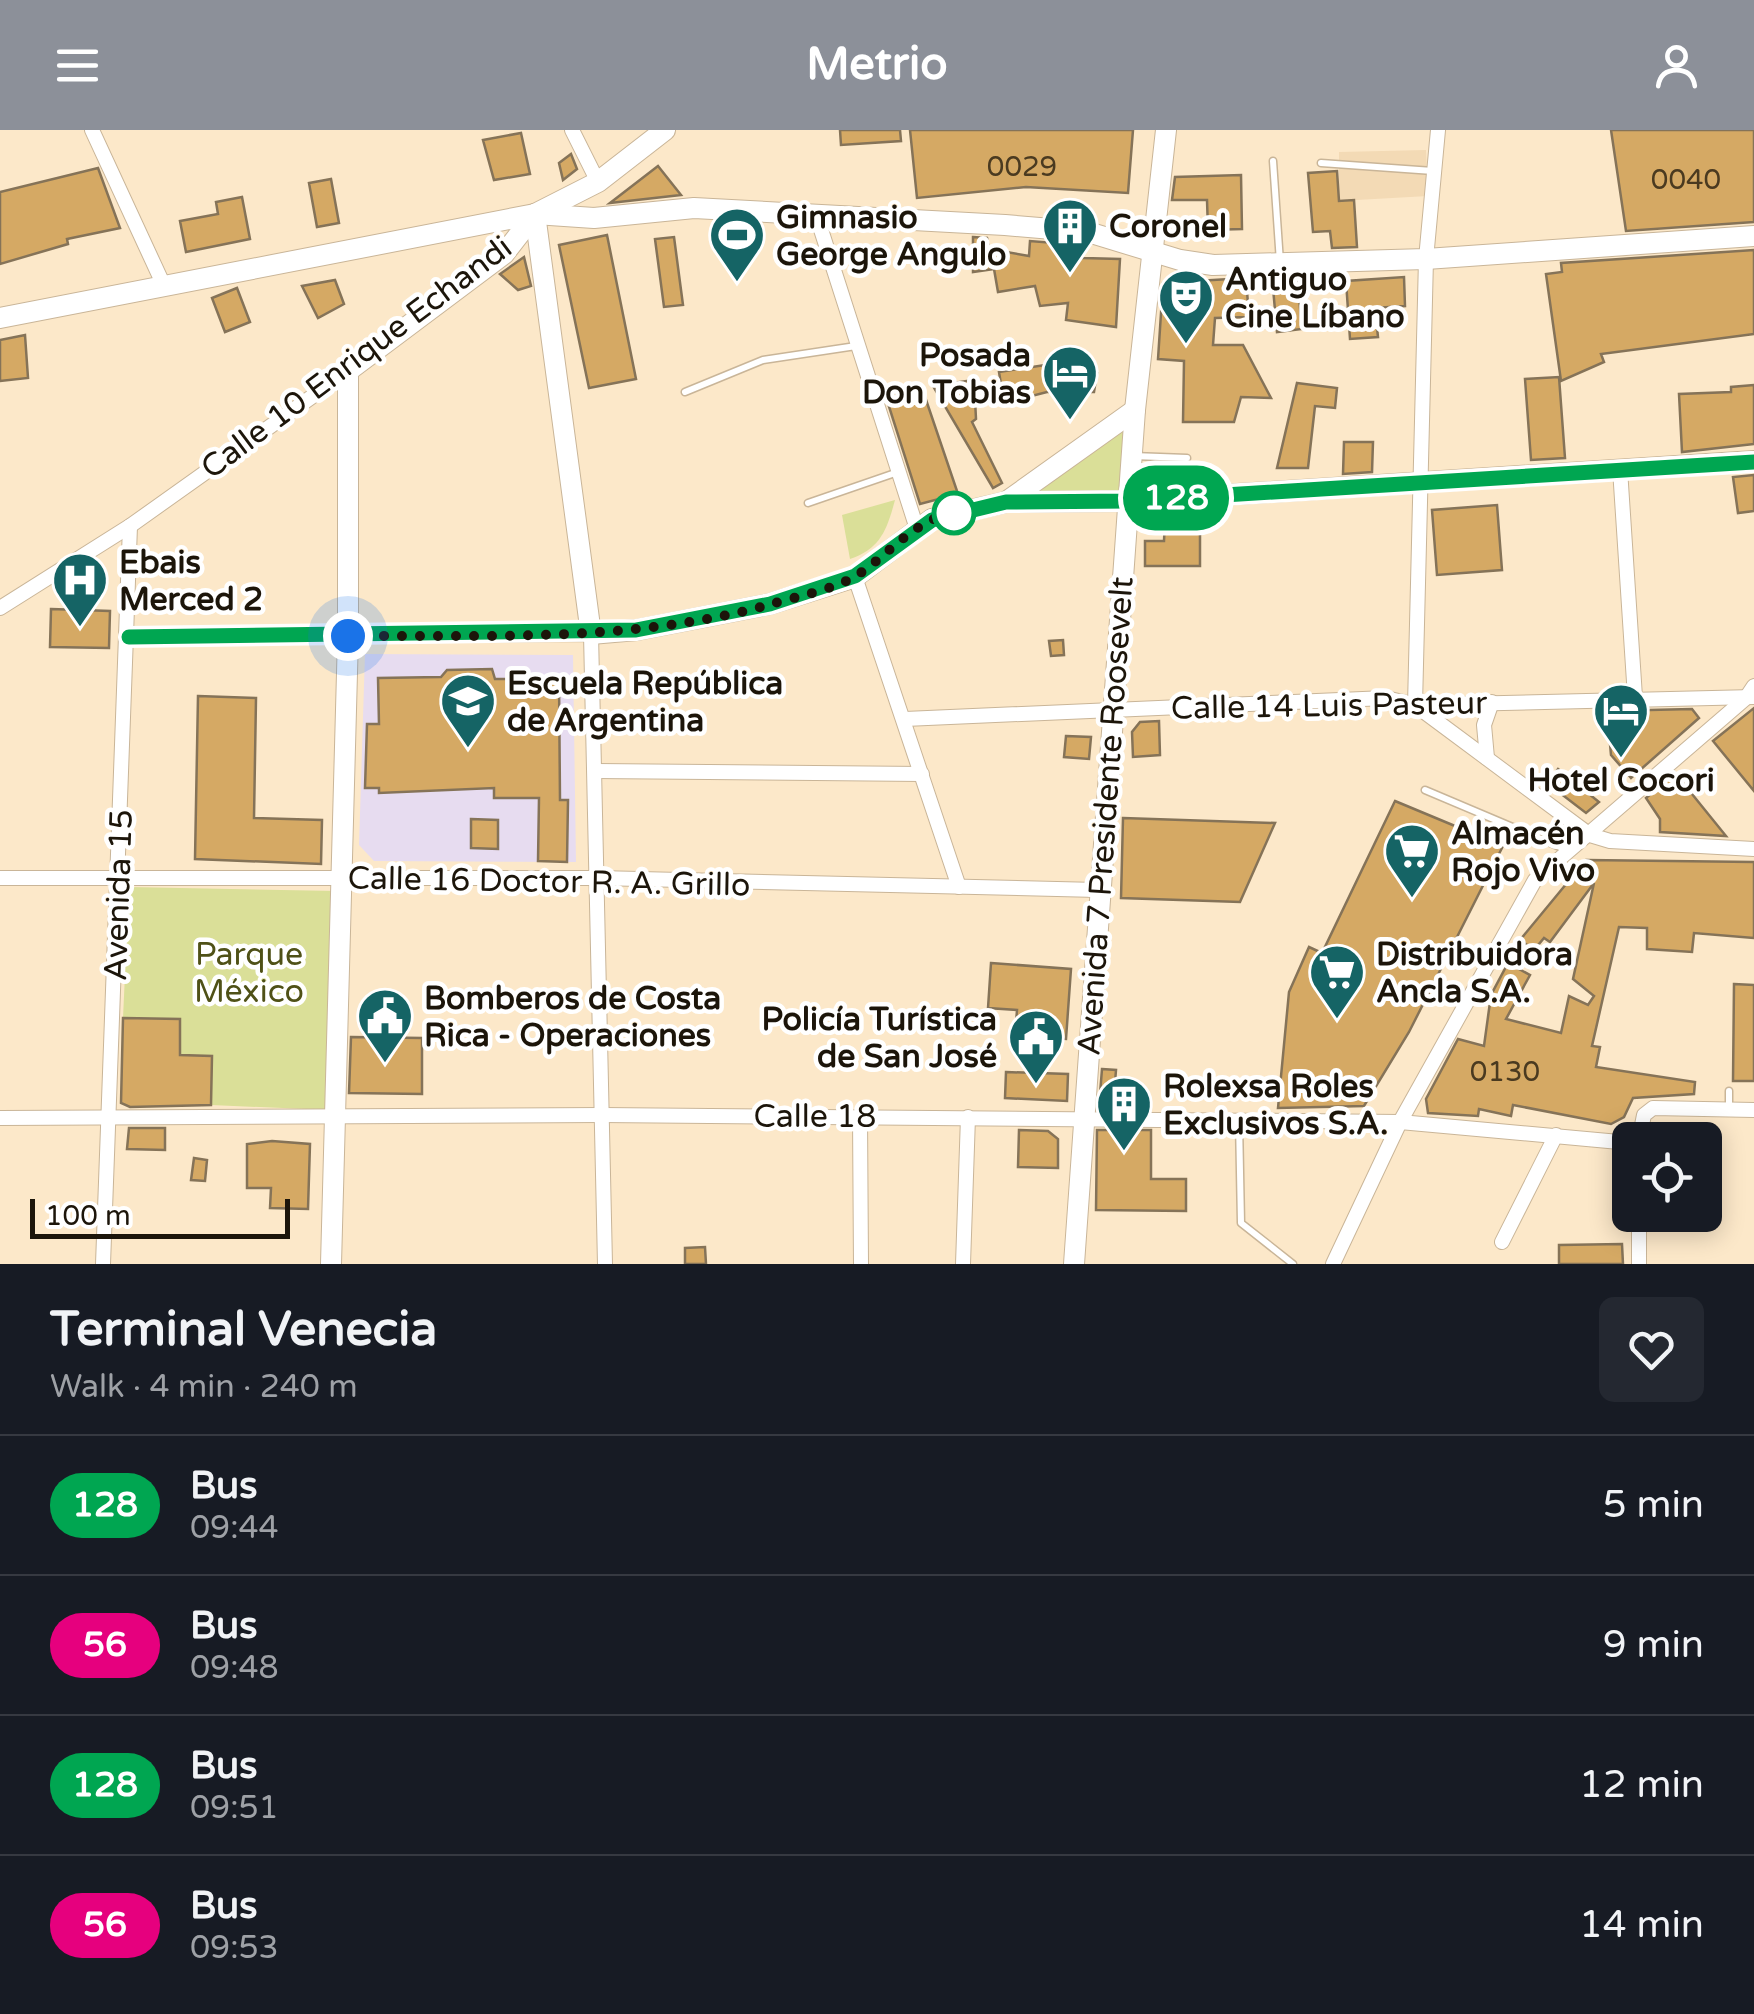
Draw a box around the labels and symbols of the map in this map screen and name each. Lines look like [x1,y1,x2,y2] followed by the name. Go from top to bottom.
[987,150,1057,184] house number: 0029
[1651,163,1721,197] house number: 0040
[1040,196,1100,275] building icon: Coronel
[776,199,1006,274] place label: Gimnasio George Angulo
[707,205,767,284] sports icon: Gimnasio George Angulo
[1109,208,1227,246] place label: Coronel
[194,229,519,487] street label: Calle 10 Enrique Echandi
[1225,261,1405,336] place label: Antiguo Cine Líbano
[1156,267,1216,346] theatre icon: Antiguo Cine Líbano
[862,337,1031,412] place label: Posada Don Tobias
[1040,343,1100,422] hotel icon: Posada Don Tobias
[1118,466,1234,530] line badge: 128
[933,492,975,534] unlabelled marker
[119,544,263,619] place label: Ebais Merced 2
[50,550,110,629] hospital icon: Ebais Merced 2
[1070,575,1142,1057] street label: Avenida 7 Presidente Roosevelt
[323,611,373,661] your location
[507,665,783,740] place label: Escuela República de Argentina
[438,671,498,750] school or university icon: Escuela República de Argentina
[1591,681,1651,760] hotel icon: Hotel Cocori
[1170,684,1488,728] street label: Calle 14 Luis Pasteur
[1527,762,1715,800] place label: Hotel Cocori
[97,809,141,982] street label: Avenida 15
[1451,815,1595,890] place label: Almacén Rojo Vivo
[1382,821,1442,900] supermarket icon: Almacén Rojo Vivo
[347,859,751,905] street label: Calle 16 Doctor R. A. Grillo
[194,936,304,1011] park label: Parque México
[1376,936,1573,1011] place label: Distribuidora Ancla S.A.
[1307,942,1367,1021] supermarket icon: Distribuidora Ancla S.A.
[424,980,721,1055] place label: Bomberos de Costa Rica - Operaciones
[355,986,415,1065] public building icon: Bomberos de Costa Rica - Operaciones
[761,1001,997,1076] place label: Policía Turística de San José
[1006,1007,1066,1086] public building icon: Policía Turística de San José
[1470,1055,1540,1089] house number: 0130
[1163,1068,1388,1143] place label: Rolexsa Roles Exclusivos S.A.
[1094,1074,1154,1153] building icon: Rolexsa Roles Exclusivos S.A.
[754,1098,876,1136] street label: Calle 18
[30,1194,290,1238] scale bar

